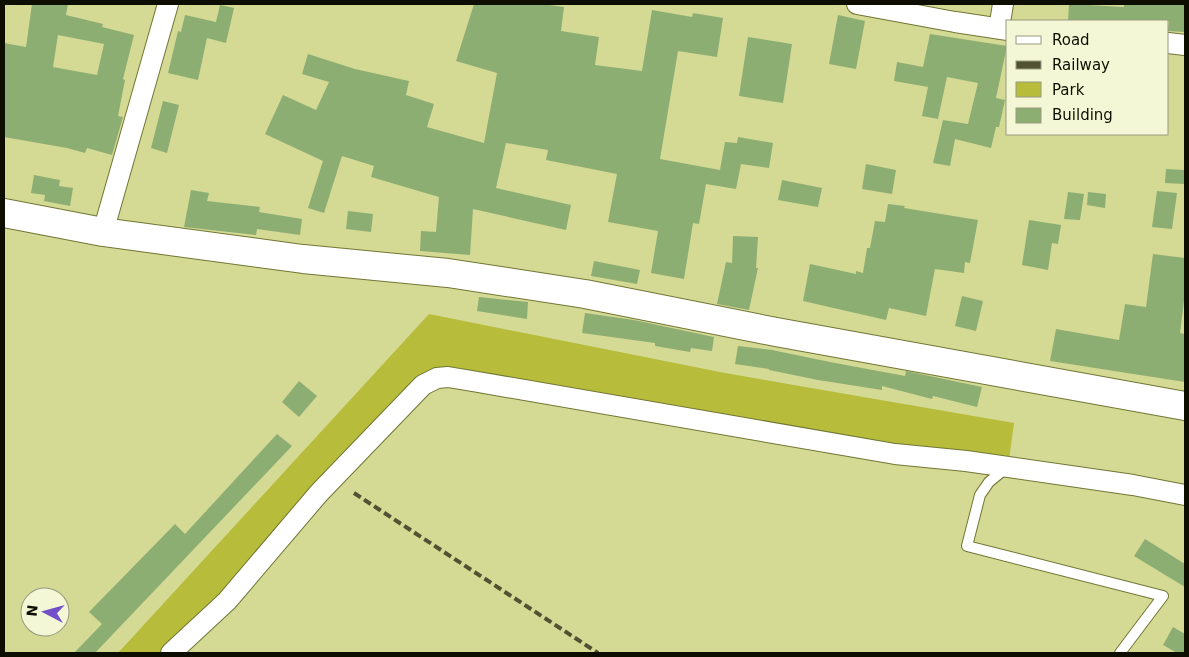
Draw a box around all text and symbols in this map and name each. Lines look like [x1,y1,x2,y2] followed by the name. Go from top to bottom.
[1006,20,1169,135] legend
[1052,31,1090,49] text: Road
[1052,56,1110,74] text: Railway
[1052,81,1085,99] text: Park
[1052,106,1113,124] text: Building
[20,587,70,637] north arrow
[24,604,41,617] text: N

